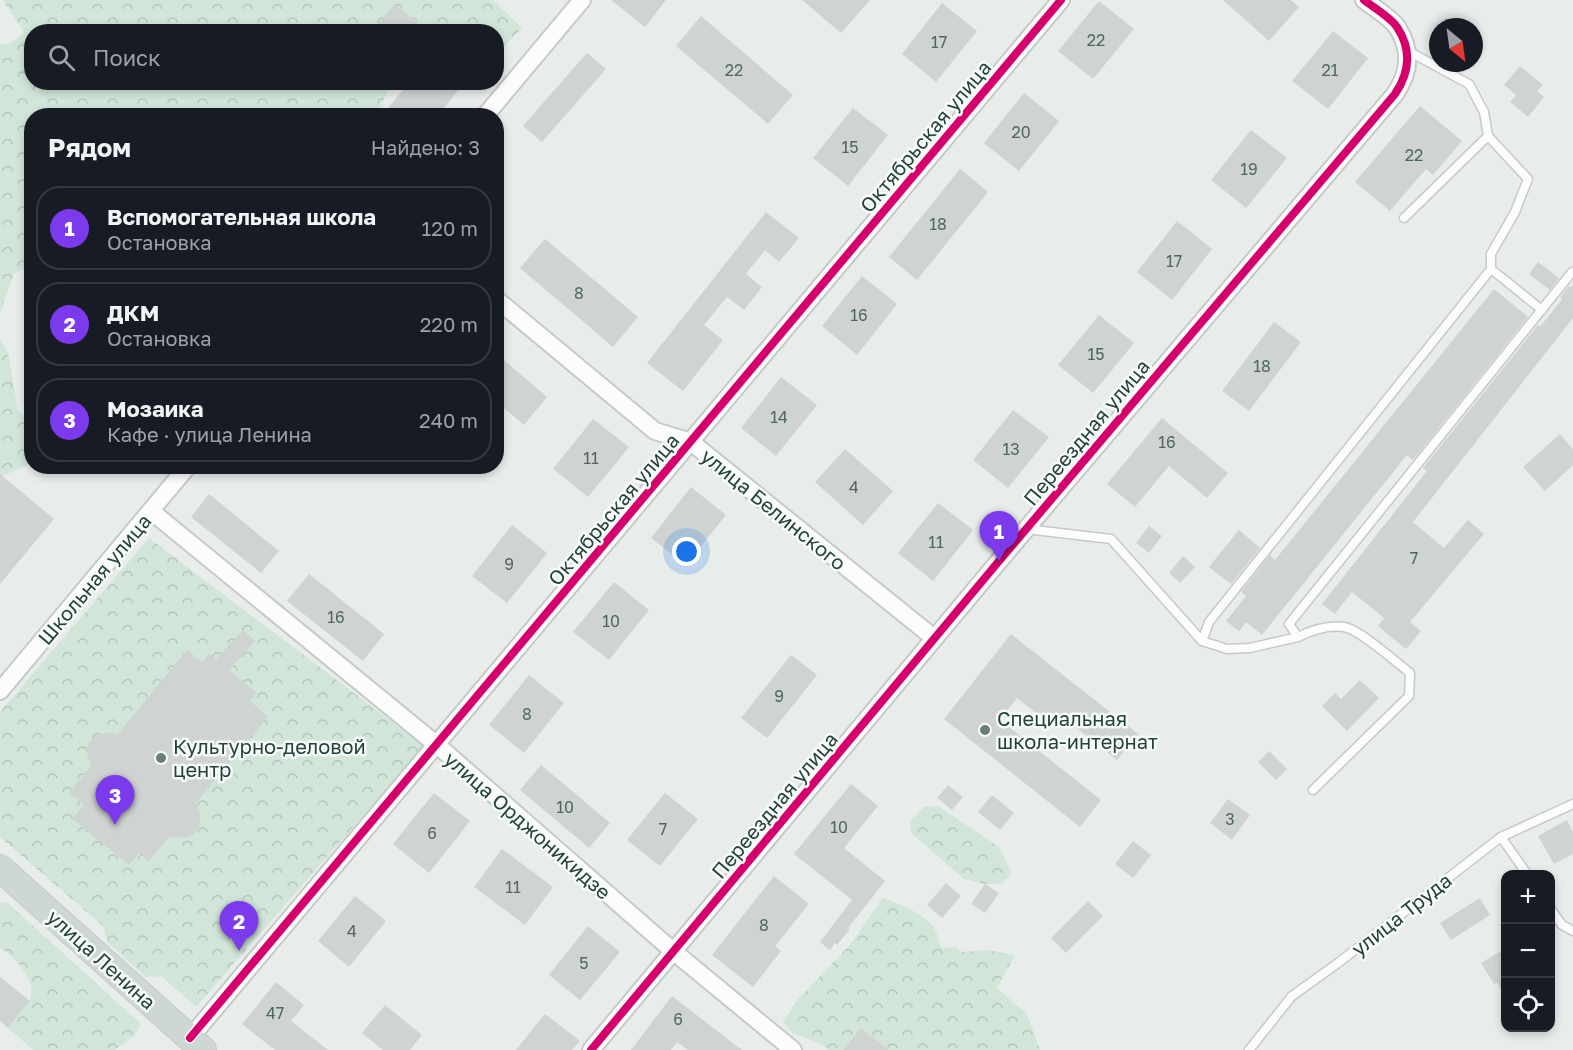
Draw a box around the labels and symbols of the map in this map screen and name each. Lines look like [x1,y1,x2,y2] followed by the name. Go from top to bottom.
[1429,18,1483,72] north arrow
[1087,30,1105,50] house number: 22
[931,32,947,52] house number: 17
[855,55,995,217] street label: Октябрьская улица
[725,60,743,80] house number: 22
[1321,60,1339,80] house number: 21
[1011,122,1031,142] house number: 20
[841,137,859,157] house number: 15
[1405,145,1423,165] house number: 22
[1240,159,1258,179] house number: 19
[929,214,947,234] house number: 18
[1166,251,1182,271] house number: 17
[574,283,584,303] house number: 8
[850,305,868,325] house number: 16
[1087,344,1105,364] house number: 15
[1018,354,1154,510] street label: Переездная улица
[1253,356,1271,376] house number: 18
[770,407,788,427] house number: 14
[543,428,683,590] street label: Октябрьская улица
[1158,432,1176,452] house number: 16
[1002,439,1020,459] house number: 13
[697,443,851,575] street label: улица Белинского
[583,448,599,468] house number: 11
[849,477,859,497] house number: 4
[32,509,156,649] street label: Школьная улица
[980,512,1018,561] pin: 1
[928,532,944,552] house number: 11
[672,537,701,566] your location
[1410,548,1418,568] house number: 7
[504,554,514,574] house number: 9
[327,607,345,627] house number: 16
[602,611,620,631] house number: 10
[774,686,784,706] house number: 9
[522,704,532,724] house number: 8
[997,706,1158,753] place label: Специальная школа-интернат
[978,723,992,737] marker: Специальная школа-интернат
[706,727,842,883] street label: Переездная улица
[173,734,366,781] place label: Культурно-деловой центр
[440,746,616,904] street label: улица Орджоникидзе
[154,751,168,765] marker: Культурно-деловой центр
[96,776,134,825] pin: 3
[556,797,574,817] house number: 10
[1225,809,1235,829] house number: 3
[830,817,848,837] house number: 10
[659,819,667,839] house number: 7
[427,823,437,843] house number: 6
[1346,868,1456,960] street label: улица Труда
[505,877,521,897] house number: 11
[220,902,258,951] pin: 2
[43,904,161,1014] street label: улица Ленина
[759,915,769,935] house number: 8
[347,921,357,941] house number: 4
[579,953,589,973] house number: 5
[266,1003,284,1023] house number: 47
[673,1009,683,1029] house number: 6

